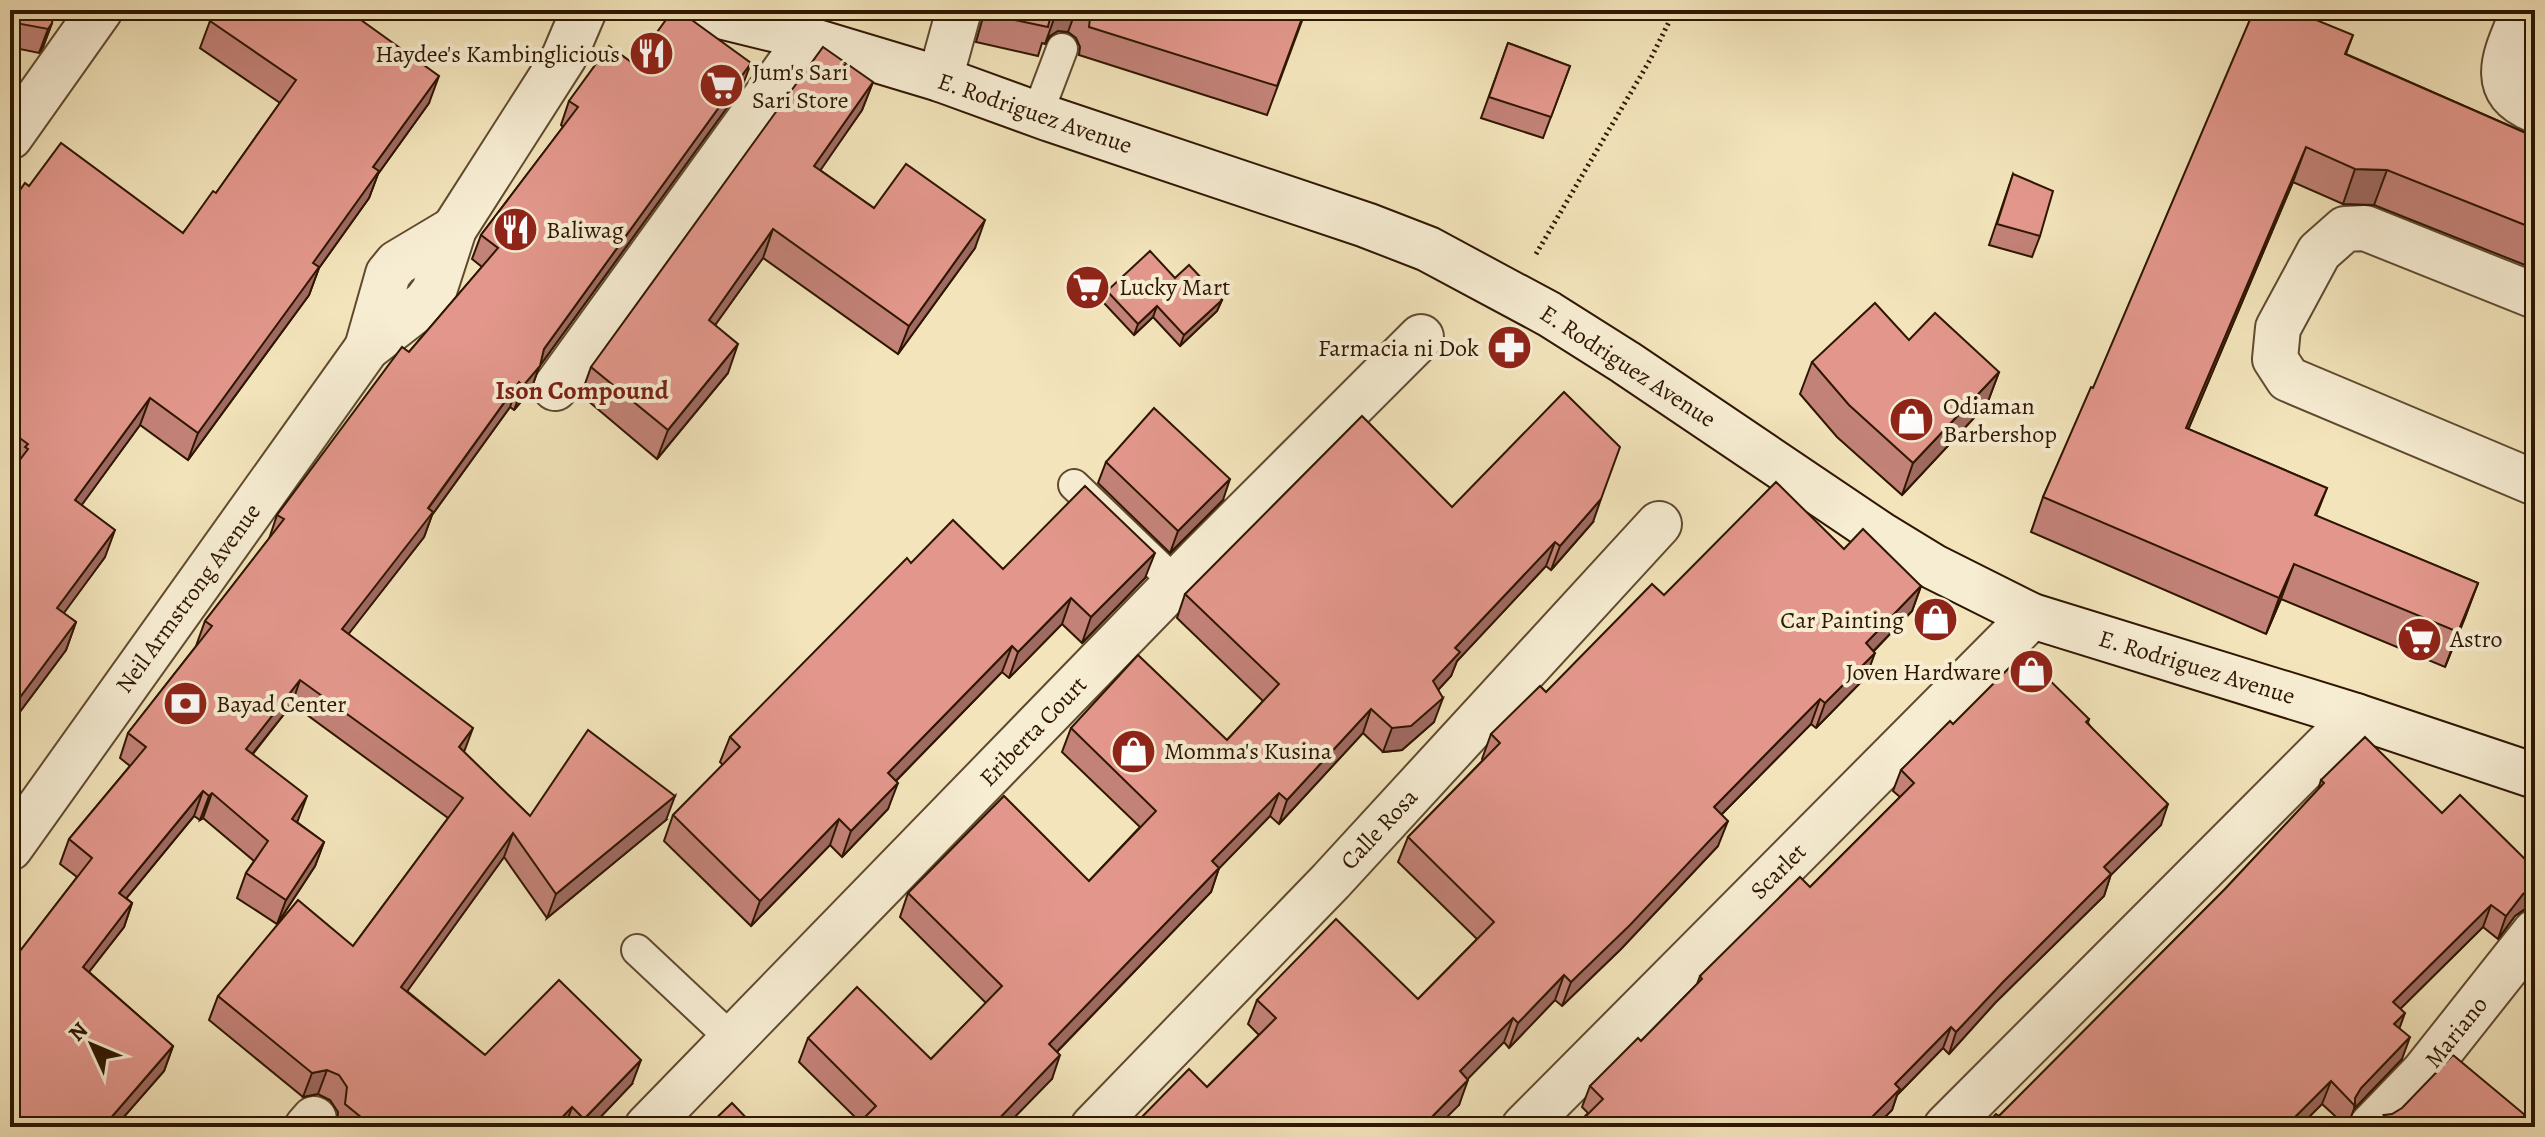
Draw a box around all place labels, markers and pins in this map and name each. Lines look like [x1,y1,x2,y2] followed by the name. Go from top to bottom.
[627,30,675,78] restaurant icon: Haydee's Kambinglicious
[375,38,620,70] place label: Haydee's Kambinglicious
[752,56,848,116] place label: Jum's Sari Sari Store
[697,62,745,110] supermarket icon: Jum's Sari Sari Store
[491,206,539,254] restaurant icon: Baliwag
[546,214,624,246] place label: Baliwag
[1064,263,1112,311] supermarket icon: Lucky Mart
[1119,271,1230,303] place label: Lucky Mart
[1486,324,1534,372] pharmacy icon: Farmacia ni Dok
[1318,332,1479,364] place label: Farmacia ni Dok
[1943,390,2057,450] place label: Odiaman Barbershop
[1888,396,1936,444] shop icon: Odiaman Barbershop
[1911,596,1959,644] shop icon: Car Painting
[1780,604,1904,636] place label: Car Painting
[2395,615,2443,663] supermarket icon: Astro
[2449,623,2503,655] place label: Astro
[2008,648,2056,696] shop icon: Joven Hardware
[1846,656,2001,688] place label: Joven Hardware
[161,680,209,728] bank icon: Bayad Center
[216,688,347,720] place label: Bayad Center
[1109,727,1157,775] shop icon: Momma's Kusina
[1164,735,1333,767] place label: Momma's Kusina

